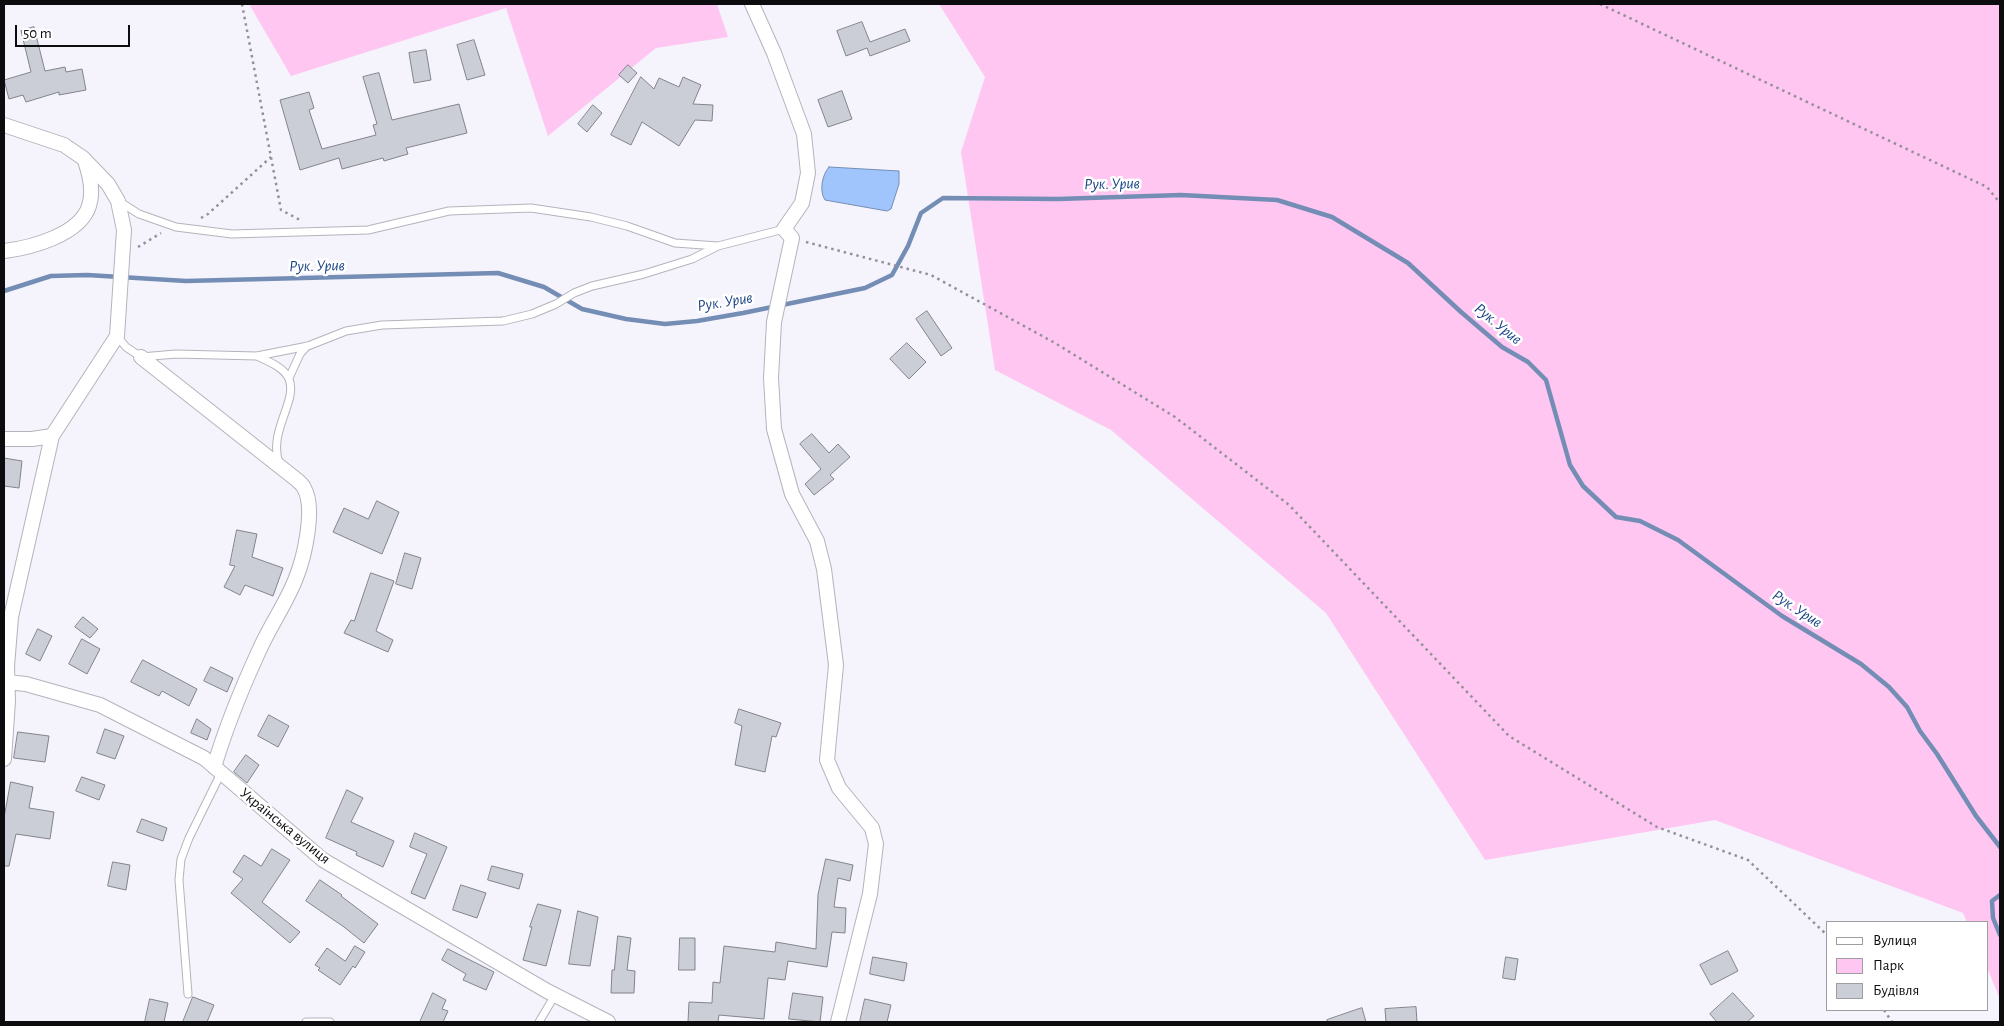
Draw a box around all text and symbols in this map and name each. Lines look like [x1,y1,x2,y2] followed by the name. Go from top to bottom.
[18,15,132,47] scale bar
[23,26,52,41] text: 50 m
[1084,174,1140,194] water label: Рук. Урив
[289,256,345,276] water label: Рук. Урив
[696,288,754,316] water label: Рук. Урив
[1470,299,1526,349] water label: Рук. Урив
[1769,586,1825,632] water label: Рук. Урив
[236,784,334,868] street label: Українська вулиця
[1826,921,1989,1011] legend
[1873,933,1917,948] text: Вулиця
[1873,958,1904,973] text: Парк
[1873,983,1919,998] text: Будівля

